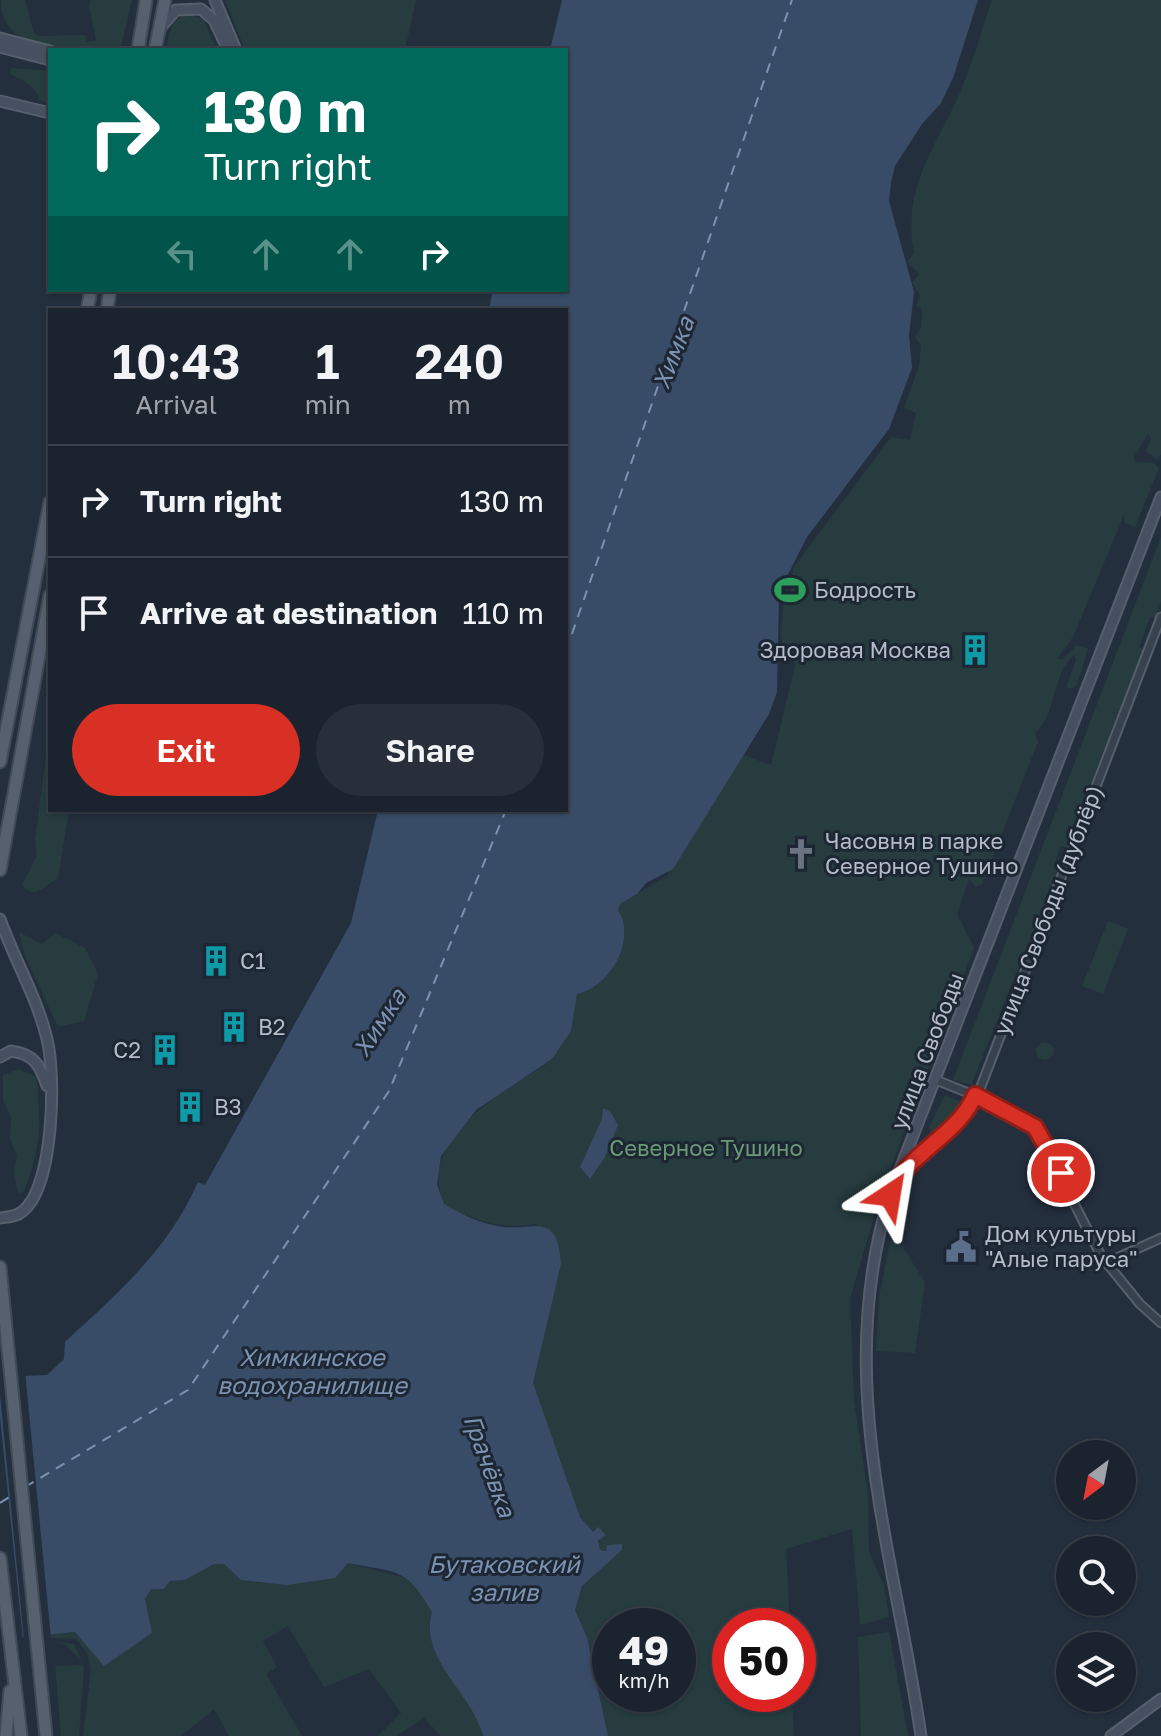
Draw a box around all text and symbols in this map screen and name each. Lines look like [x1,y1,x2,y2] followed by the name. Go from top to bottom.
[204,77,366,144] text: 130 m
[72,80,176,184] icon: right
[204,145,372,188] text: Turn right
[160,232,204,276] icon: left
[244,232,288,276] icon: ahead
[328,232,372,276] icon: ahead
[412,232,456,276] icon: right
[646,311,700,393] water label: Химка
[112,332,241,390] text: 10:43
[316,332,340,390] text: 1
[415,332,504,390] text: 240
[136,389,217,420] text: Arrival
[305,389,351,420] text: min
[448,389,471,420] text: m
[72,479,116,523] icon: right
[140,483,282,519] text: Turn right
[459,483,544,519] text: 130 m
[773,573,807,607] sports icon: Бодрость
[814,576,916,603] place label: Бодрость
[72,591,116,635] icon: arrive
[140,595,437,631] text: Arrive at destination
[462,595,544,631] text: 110 m
[958,633,992,667] building icon: Здоровая Москва
[759,636,951,663] place label: Здоровая Москва
[72,704,300,796] button: Exit
[316,704,544,796] button: Share
[987,781,1108,1039] street label: улица Свободы (дублёр)
[825,827,1018,879] place label: Часовня в парке Северное Тушино
[784,837,818,871] church icon: Часовня в парке Северное Тушино
[199,944,233,978] building icon: C1
[240,947,266,974] place label: C1
[884,968,969,1133] street label: улица Свободы
[346,982,412,1061] water label: Химка
[217,1010,251,1044] building icon: B2
[258,1013,286,1040] place label: B2
[148,1033,182,1067] building icon: C2
[113,1036,141,1063] place label: C2
[173,1090,207,1124] building icon: B3
[214,1093,242,1120] place label: B3
[609,1134,803,1161] park label: Северное Тушино
[1027,1139,1095,1207] pin
[1039,1151,1083,1195] icon: arrive
[848,1153,932,1237] position arrow
[985,1220,1138,1272] place label: Дом культуры "Алые паруса"
[944,1230,978,1264] public building icon: Дом культуры "Алые паруса"
[217,1342,409,1399] water label: Химкинское водохранилище
[458,1410,523,1522] water label: Грачёвка
[1056,1440,1136,1520] north arrow
[1056,1440,1136,1712] map controls
[1056,1536,1136,1616] button: search
[428,1549,581,1606] water label: Бутаковский залив
[712,1608,816,1712] speed limit sign: 50
[619,1626,669,1674] text: 49
[1056,1632,1136,1712] button: layers
[619,1668,669,1692] text: km/h

